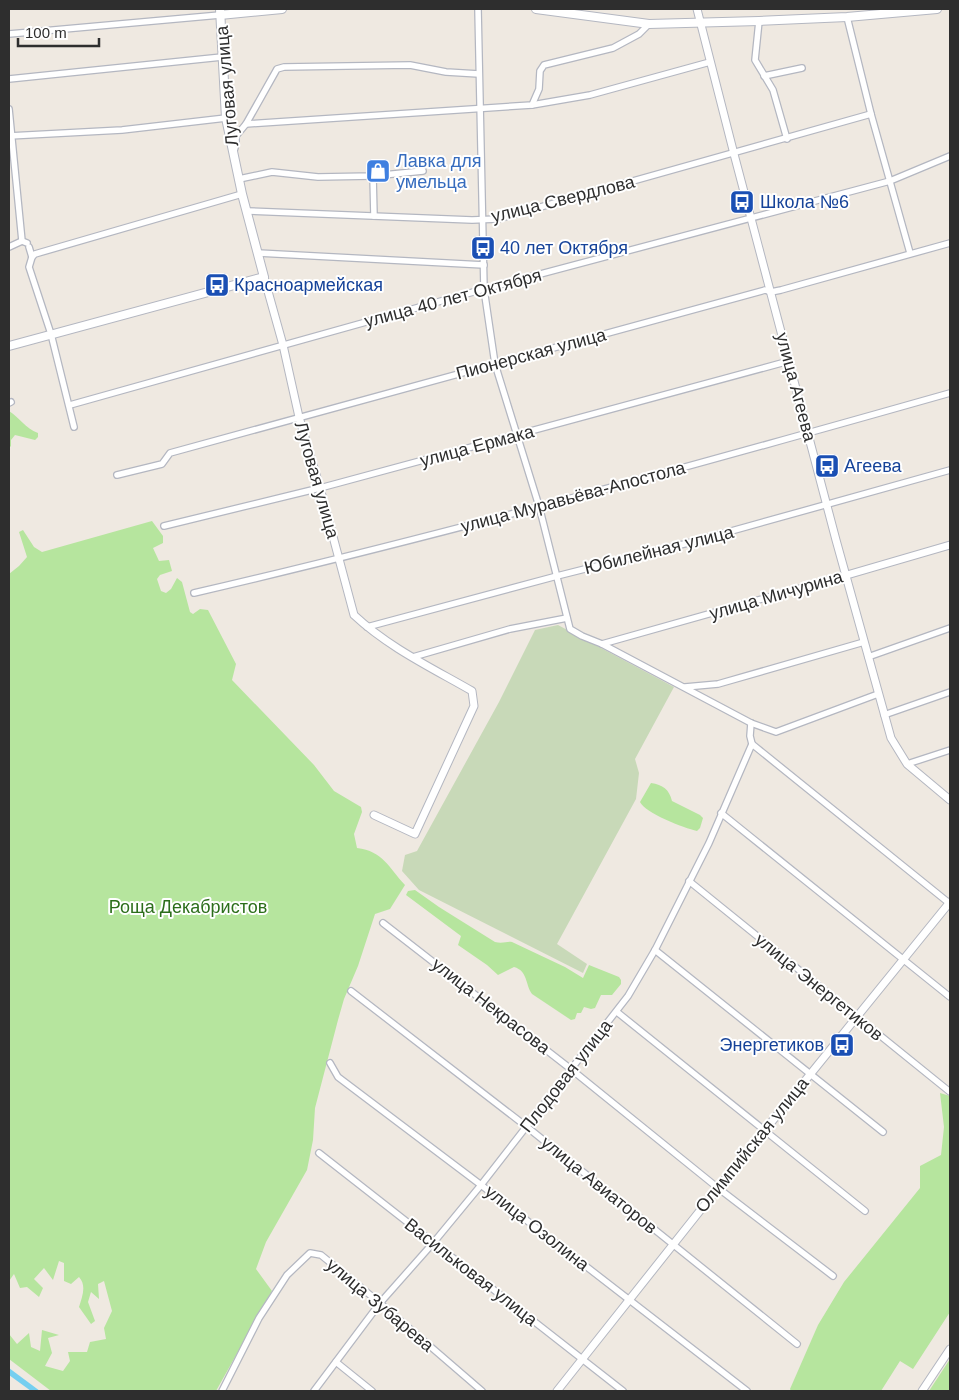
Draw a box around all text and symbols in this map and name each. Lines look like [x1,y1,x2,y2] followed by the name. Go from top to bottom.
[18,15,99,47] scale bar
[25,24,67,41] text: 100 m
[212,24,242,147] street label: Луговая улица
[396,151,481,192] place label: Лавка для умельца
[365,158,391,184] shop icon: Лавка для умельца
[489,171,638,226] street label: улица Свердлова
[729,189,755,215] bus stop icon: Школа №6
[760,192,849,212] place label: Школа №6
[470,235,496,261] bus stop icon: 40 лет Октября
[500,238,628,258] place label: 40 лет Октября
[362,265,544,331] street label: улица 40 лет Октября
[204,272,230,298] bus stop icon: Красноармейская
[234,275,383,295] place label: Красноармейская
[454,324,609,384] street label: Пионерская улица
[772,330,820,445] street label: улица Агеева
[291,419,344,542] street label: Луговая улица
[418,421,537,471] street label: улица Ермака
[814,453,840,479] bus stop icon: Агеева
[844,456,903,476] place label: Агеева
[458,457,688,537] street label: улица Муравьёва-Апостола
[582,522,737,578] street label: Юбилейная улица
[707,566,846,624] street label: улица Мичурина
[109,897,267,917] park label: Роща Декабристов
[750,929,888,1045] street label: улица Энергетиков
[428,954,555,1059] street label: улица Некрасова
[516,1015,617,1136] street label: Плодовая улица
[829,1032,855,1058] bus stop icon: Энергетиков
[720,1034,824,1056] place label: Энергетиков
[691,1073,813,1217] street label: Олимпийская улица
[537,1132,661,1238] street label: улица Авиаторов
[481,1181,594,1275] street label: улица Озолина
[401,1214,542,1331] street label: Васильковая улица
[322,1254,438,1356] street label: улица Зубарева

